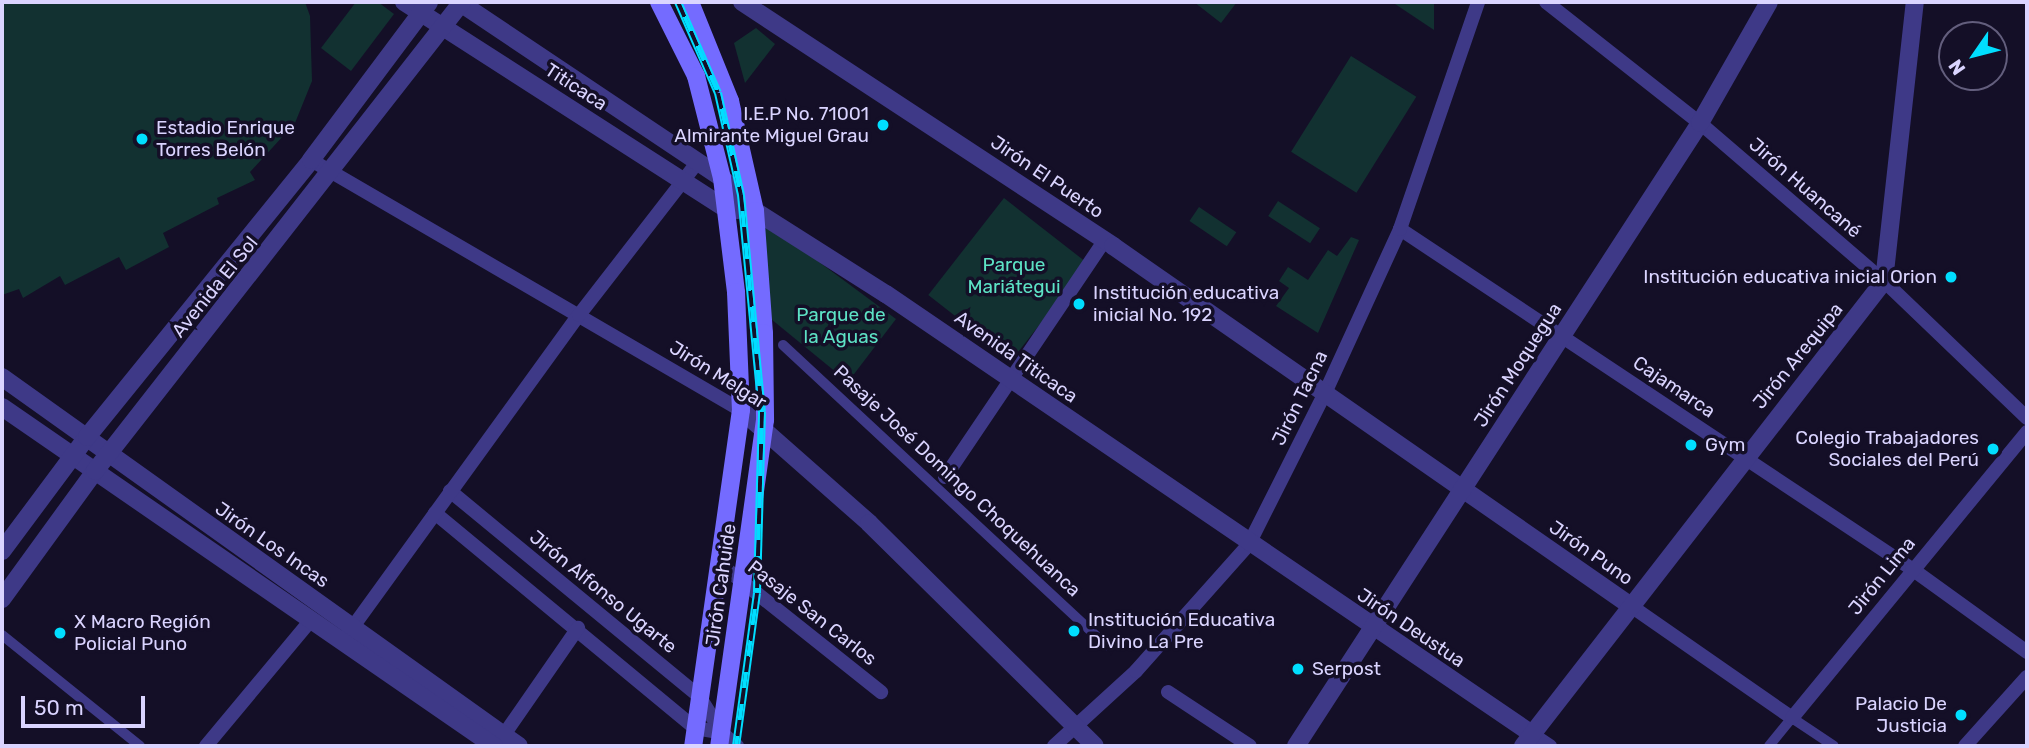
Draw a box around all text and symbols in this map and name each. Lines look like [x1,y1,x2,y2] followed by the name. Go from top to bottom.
[1938,21,2008,91] north arrow
[1944,55,1970,79] text: N
[541,59,611,115] street label: Titicaca
[674,103,869,147] place label: I.E.P No. 71001 Almirante Miguel Grau
[156,117,295,161] place label: Estadio Enrique Torres Belón
[875,117,891,133] marker: I.E.P No. 71001 Almirante Miguel Grau
[134,131,150,147] marker: Estadio Enrique Torres Belón
[986,131,1108,223] street label: Jirón El Puerto
[1744,133,1866,243] street label: Jirón Huancané
[167,232,263,342] street label: Avenida El Sol
[967,254,1061,298] park label: Parque Mariátegui
[1643,266,1937,288] place label: Institución educativa inicial Orion
[1943,269,1959,285] marker: Institución educativa inicial Orion
[1093,282,1279,326] place label: Institución educativa inicial No. 192
[1071,296,1087,312] marker: Institución educativa inicial No. 192
[1748,298,1848,414] street label: Jirón Arequipa
[1469,299,1567,431] street label: Jirón Moquegua
[796,304,886,348] park label: Parque de la Aguas
[950,306,1082,408] street label: Avenida Titicaca
[665,336,771,414] street label: Jirón Melgar
[1267,347,1333,449] street label: Jirón Tacna
[1629,351,1719,423] street label: Cajamarca
[829,360,1085,602] street label: Pasaje José Domingo Choquehuanca
[1795,427,1979,471] place label: Colegio Trabajadores Sociales del Perú
[1705,434,1745,456] place label: Gym
[1683,437,1699,453] marker: Gym
[1985,441,2001,457] marker: Colegio Trabajadores Sociales del Perú
[211,497,333,593] street label: Jirón Los Incas
[1545,516,1637,590] street label: Jirón Puno
[701,522,741,648] street label: Jirón Cahuide
[525,525,681,659] street label: Jirón Alfonso Ugarte
[1844,533,1920,619] street label: Jirón Lima
[743,556,881,670] street label: Pasaje San Carlos
[1353,584,1469,672] street label: Jirón Deustua
[1088,609,1275,653] place label: Institución Educativa Divino La Pre
[74,611,211,655] place label: X Macro Región Policial Puno
[1066,623,1082,639] marker: Institución Educativa Divino La Pre
[52,625,68,641] marker: X Macro Región Policial Puno
[1312,658,1381,680] place label: Serpost
[1290,661,1306,677] marker: Serpost
[24,682,149,726] scale bar
[1855,693,1947,737] place label: Palacio De Justicia
[34,695,84,720] text: 50 m
[1953,707,1969,723] marker: Palacio De Justicia

